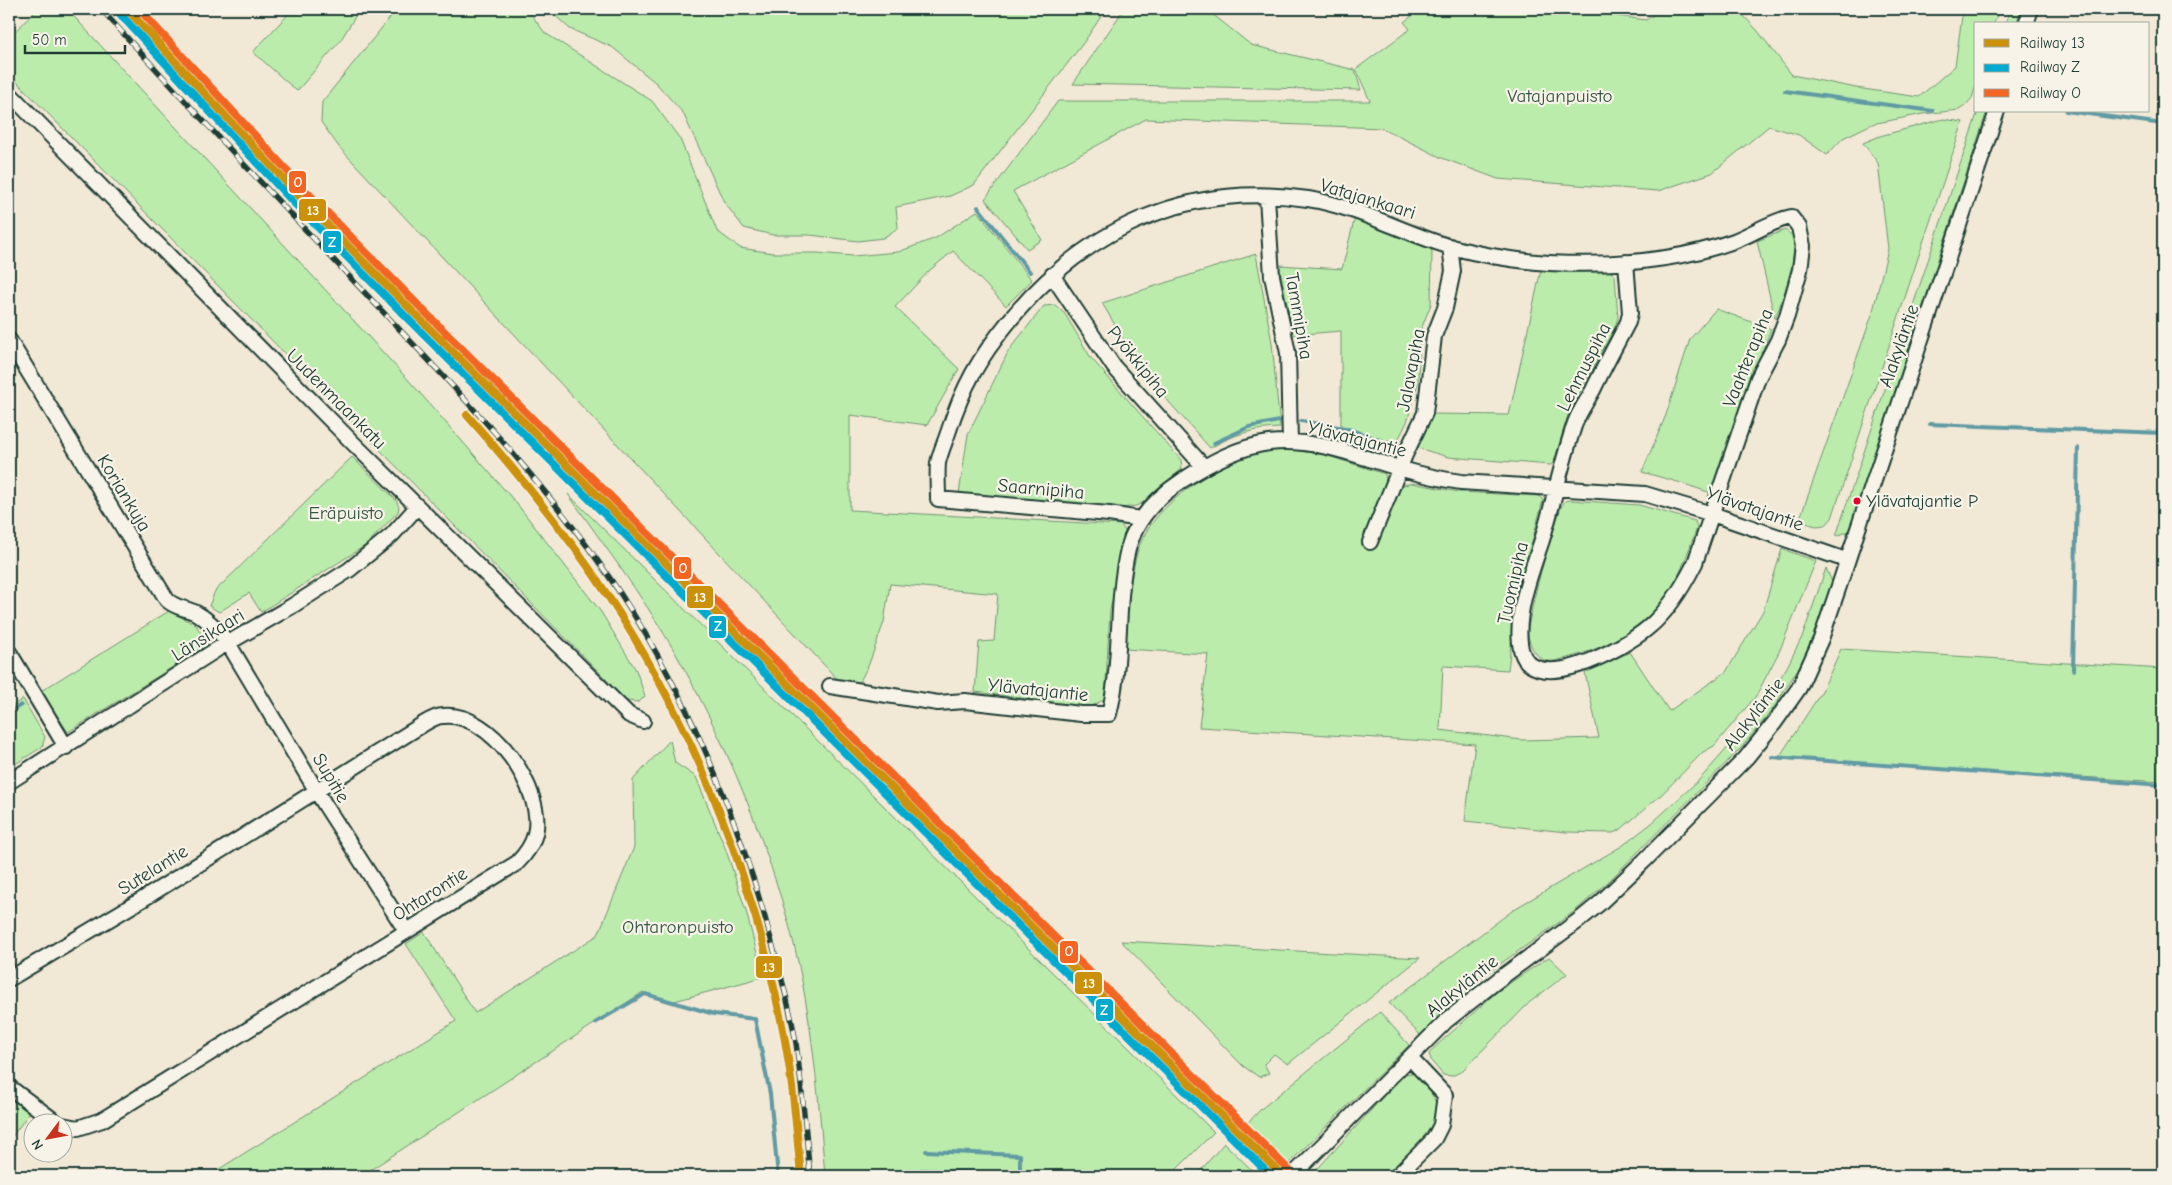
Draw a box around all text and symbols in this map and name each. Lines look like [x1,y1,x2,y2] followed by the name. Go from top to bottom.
[25,22,125,54] scale bar
[1974,22,2150,112] legend
[32,31,67,49] text: 50 m
[2020,34,2085,52] text: Railway 13
[2020,58,2080,76] text: Railway Z
[2020,84,2081,102] text: Railway O
[1507,85,1613,107] park label: Vatajanpuisto
[288,170,307,194] line badge: O
[294,174,303,191] text: O
[1318,174,1418,224] street label: Vatajankaari
[298,198,327,222] line badge: 13
[307,202,319,219] text: 13
[322,230,342,254] line badge: Z
[328,234,336,251] text: Z
[1281,271,1317,361] street label: Tammipiha
[1875,302,1923,390] street label: Alakyläntie
[1718,305,1778,411] street label: Vaahterapiha
[1552,319,1616,415] street label: Lehmuspiha
[1102,322,1174,402] street label: Pyökkipiha
[1392,327,1430,413] street label: Jalavapiha
[281,344,391,454] street label: Uudenmaankatu
[1305,416,1409,462] street label: Ylävatajantie
[92,450,156,536] street label: Koriankuja
[997,474,1085,504] street label: Saarnipiha
[1703,482,1807,536] street label: Ylävatajantie
[1866,491,1978,512] place label: Ylävatajantie P
[1852,496,1862,506] marker: Ylävatajantie P
[308,502,384,524] park label: Eräpuisto
[1493,540,1533,626] street label: Tuomipiha
[673,556,692,580] line badge: O
[679,560,688,577] text: O
[686,585,714,609] line badge: 13
[694,589,706,606] text: 13
[167,604,249,666] street label: Länsikaari
[708,615,727,639] line badge: Z
[714,618,722,635] text: Z
[1719,673,1789,755] street label: Alakyläntie
[986,674,1090,706] street label: Ylävatajantie
[308,749,354,807] street label: Supitie
[114,840,192,900] street label: Sutelantie
[388,862,472,926] street label: Ohtarontie
[622,916,734,938] park label: Ohtaronpuisto
[1059,940,1079,964] line badge: O
[1065,943,1074,960] text: O
[1421,950,1503,1022] street label: Alakyläntie
[755,955,783,979] line badge: 13
[763,959,775,976] text: 13
[1074,971,1103,995] line badge: 13
[1083,975,1095,992] text: 13
[1095,998,1114,1022] line badge: Z
[1100,1002,1108,1019] text: Z
[22,1112,72,1162] north arrow
[28,1136,47,1153] text: N

